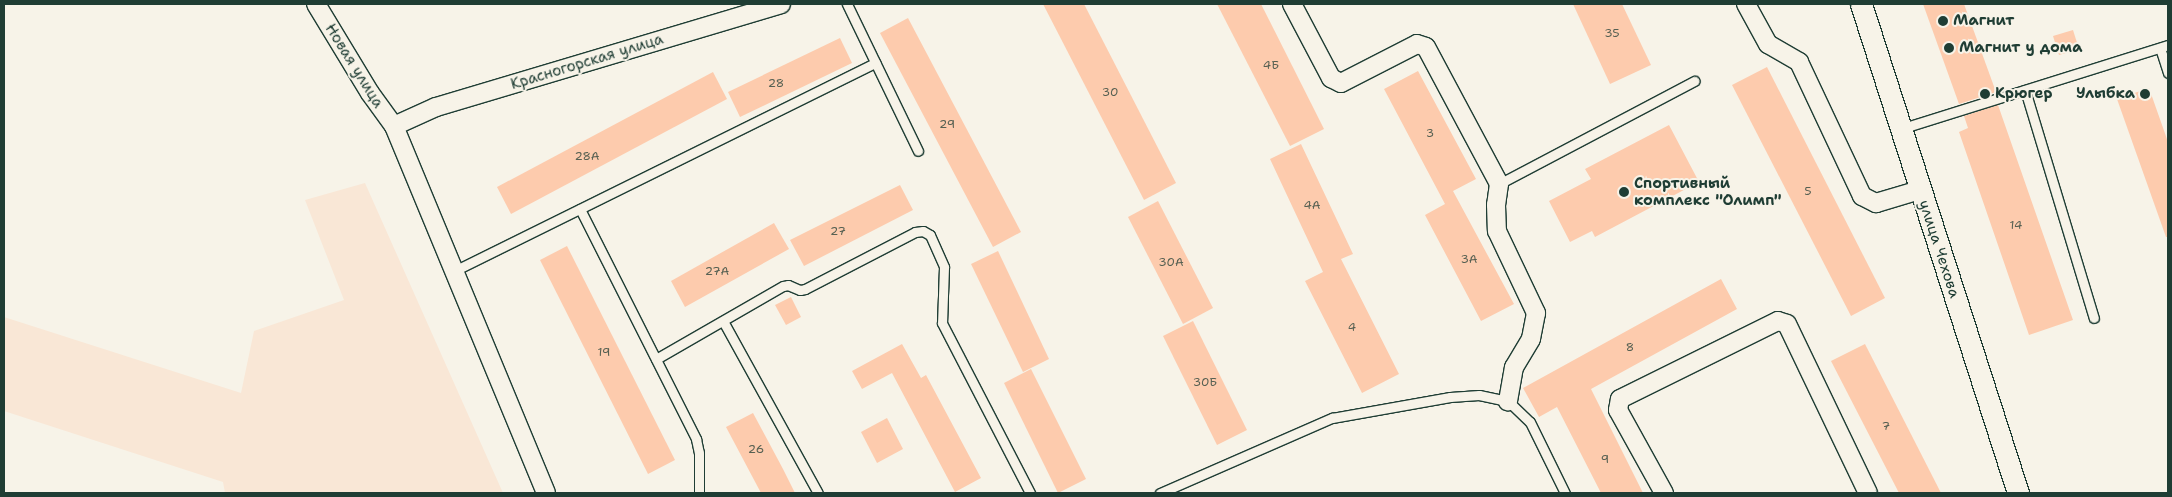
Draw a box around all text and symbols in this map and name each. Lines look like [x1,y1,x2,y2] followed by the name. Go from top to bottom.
[1953,12,2014,30] place label: Магнит
[1937,15,1949,27] marker: Магнит
[321,21,387,111] street label: Новая улица
[1604,27,1620,41] house number: 35
[509,30,665,94] street label: Красногорская улица
[1959,39,2082,57] place label: Магнит у дома
[1943,42,1955,54] marker: Магнит у дома
[1263,59,1279,73] house number: 4Б
[768,77,784,91] house number: 28
[1995,85,2053,103] place label: Крюгер
[2076,85,2135,103] place label: Улыбка
[1102,86,1118,100] house number: 30
[1979,88,1991,100] marker: Крюгер
[2139,88,2151,100] marker: Улыбка
[939,118,955,132] house number: 29
[1426,127,1434,141] house number: 3
[574,150,600,164] house number: 28А
[1634,174,1782,209] place label: Спортивный комплекс "Олимп"
[1804,185,1812,199] house number: 5
[1618,186,1630,198] marker: Спортивный комплекс "Олимп"
[1915,198,1963,300] street label: улица Чехова
[1303,199,1321,213] house number: 4А
[2010,219,2022,233] house number: 14
[830,225,846,239] house number: 27
[1460,253,1478,267] house number: 3А
[1158,256,1184,270] house number: 30А
[705,265,729,279] house number: 27А
[1348,321,1356,335] house number: 4
[1626,341,1634,355] house number: 8
[598,346,610,360] house number: 19
[1193,376,1217,390] house number: 30Б
[1882,420,1890,434] house number: 7
[748,443,764,457] house number: 26
[1601,453,1609,467] house number: 9

